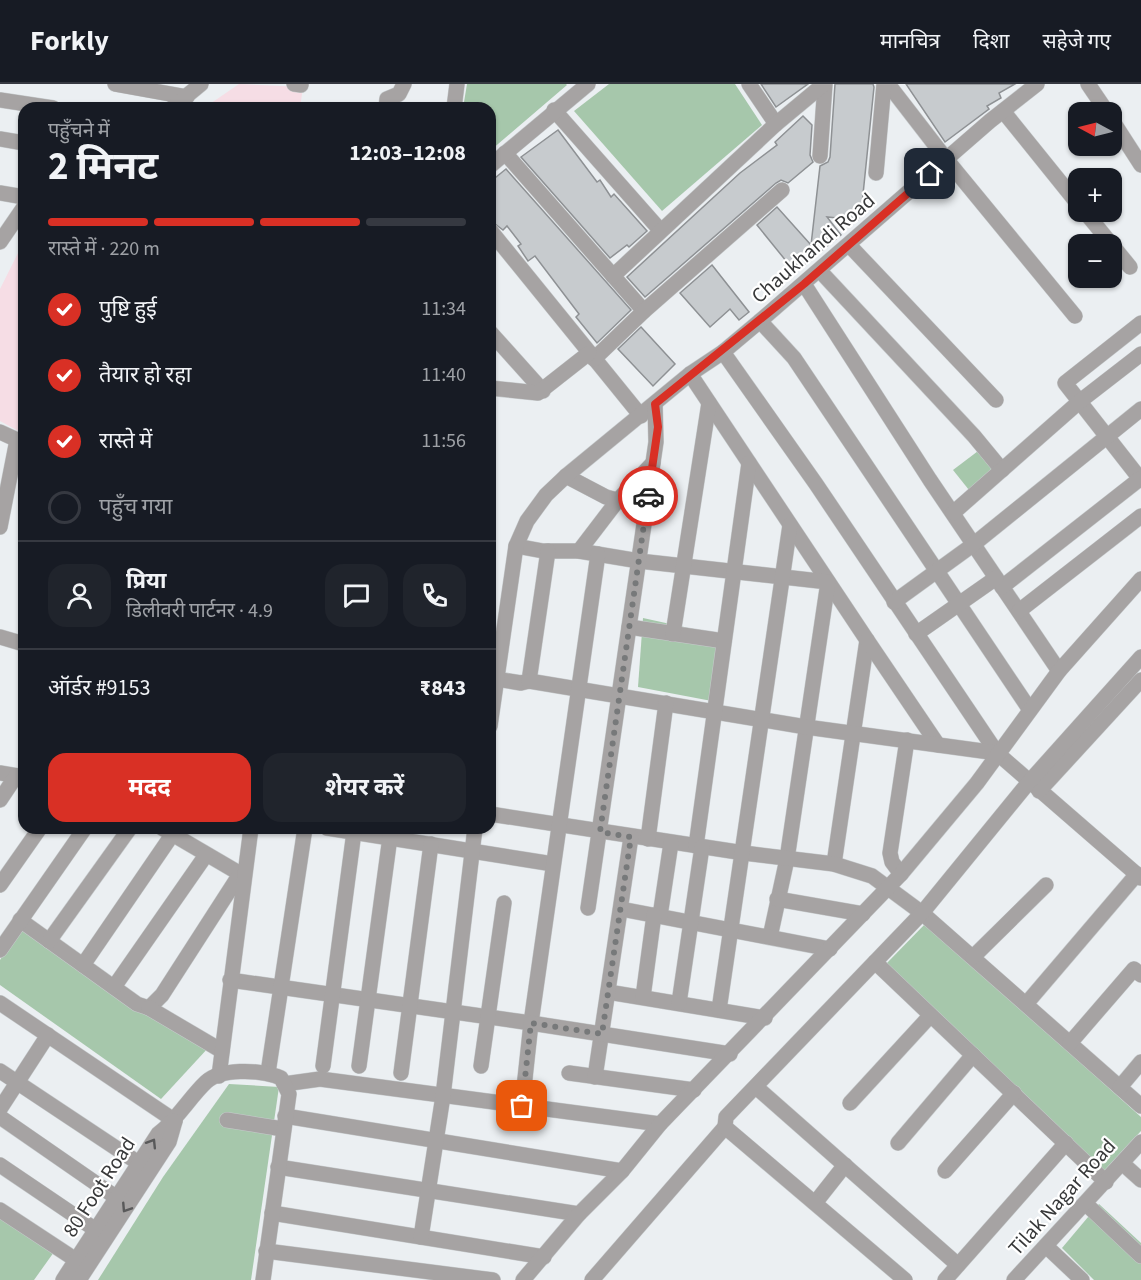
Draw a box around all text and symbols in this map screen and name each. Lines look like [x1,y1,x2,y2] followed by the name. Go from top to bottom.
[30,21,109,61] text: Forkly
[880,26,940,56] text: मानचित्र
[973,26,1009,56] text: दिशा
[1042,26,1111,56] text: सहेजे गए
[1068,102,1122,156] north arrow
[1068,102,1122,288] map controls
[48,117,110,145] text: पहुँचने में
[349,137,466,169] text: 12:03–12:08
[48,139,158,195] text: 2 मिनट
[904,148,955,199] pin
[913,157,946,190] icon: home
[1068,168,1122,222] button: +
[745,186,881,310] street label: Chaukhandi Road
[1068,234,1122,288] button: −
[48,235,160,263] text: रास्ते में · 220 m
[48,293,81,326] icon: check
[99,293,157,325] text: पुष्टि हुई
[421,295,466,323] text: 11:34
[48,359,81,392] icon: check
[99,359,192,391] text: तैयार हो रहा
[421,361,466,389] text: 11:40
[48,425,81,458] icon: check
[99,425,152,457] text: रास्ते में
[421,427,466,455] text: 11:56
[618,466,678,526] courier
[632,480,665,513] icon: car
[99,491,172,523] text: पहुँच गया
[48,564,111,627] button: person
[325,564,388,627] button: chat
[403,564,466,627] button: phone
[126,565,166,597] text: प्रिया
[126,597,273,625] text: डिलीवरी पार्टनर · 4.9
[48,672,150,704] text: ऑर्डर #9153
[420,672,466,704] text: ₹843
[48,753,251,822] button: मदद
[263,753,466,822] button: शेयर करें
[496,1080,547,1131] pin
[505,1089,538,1122] icon: bag
[55,1131,143,1243] street label: 80 Foot Road
[1001,1132,1123,1262] street label: Tilak Nagar Road
[145,1139,157,1149] one-way arrow
[121,1202,133,1212] one-way arrow

